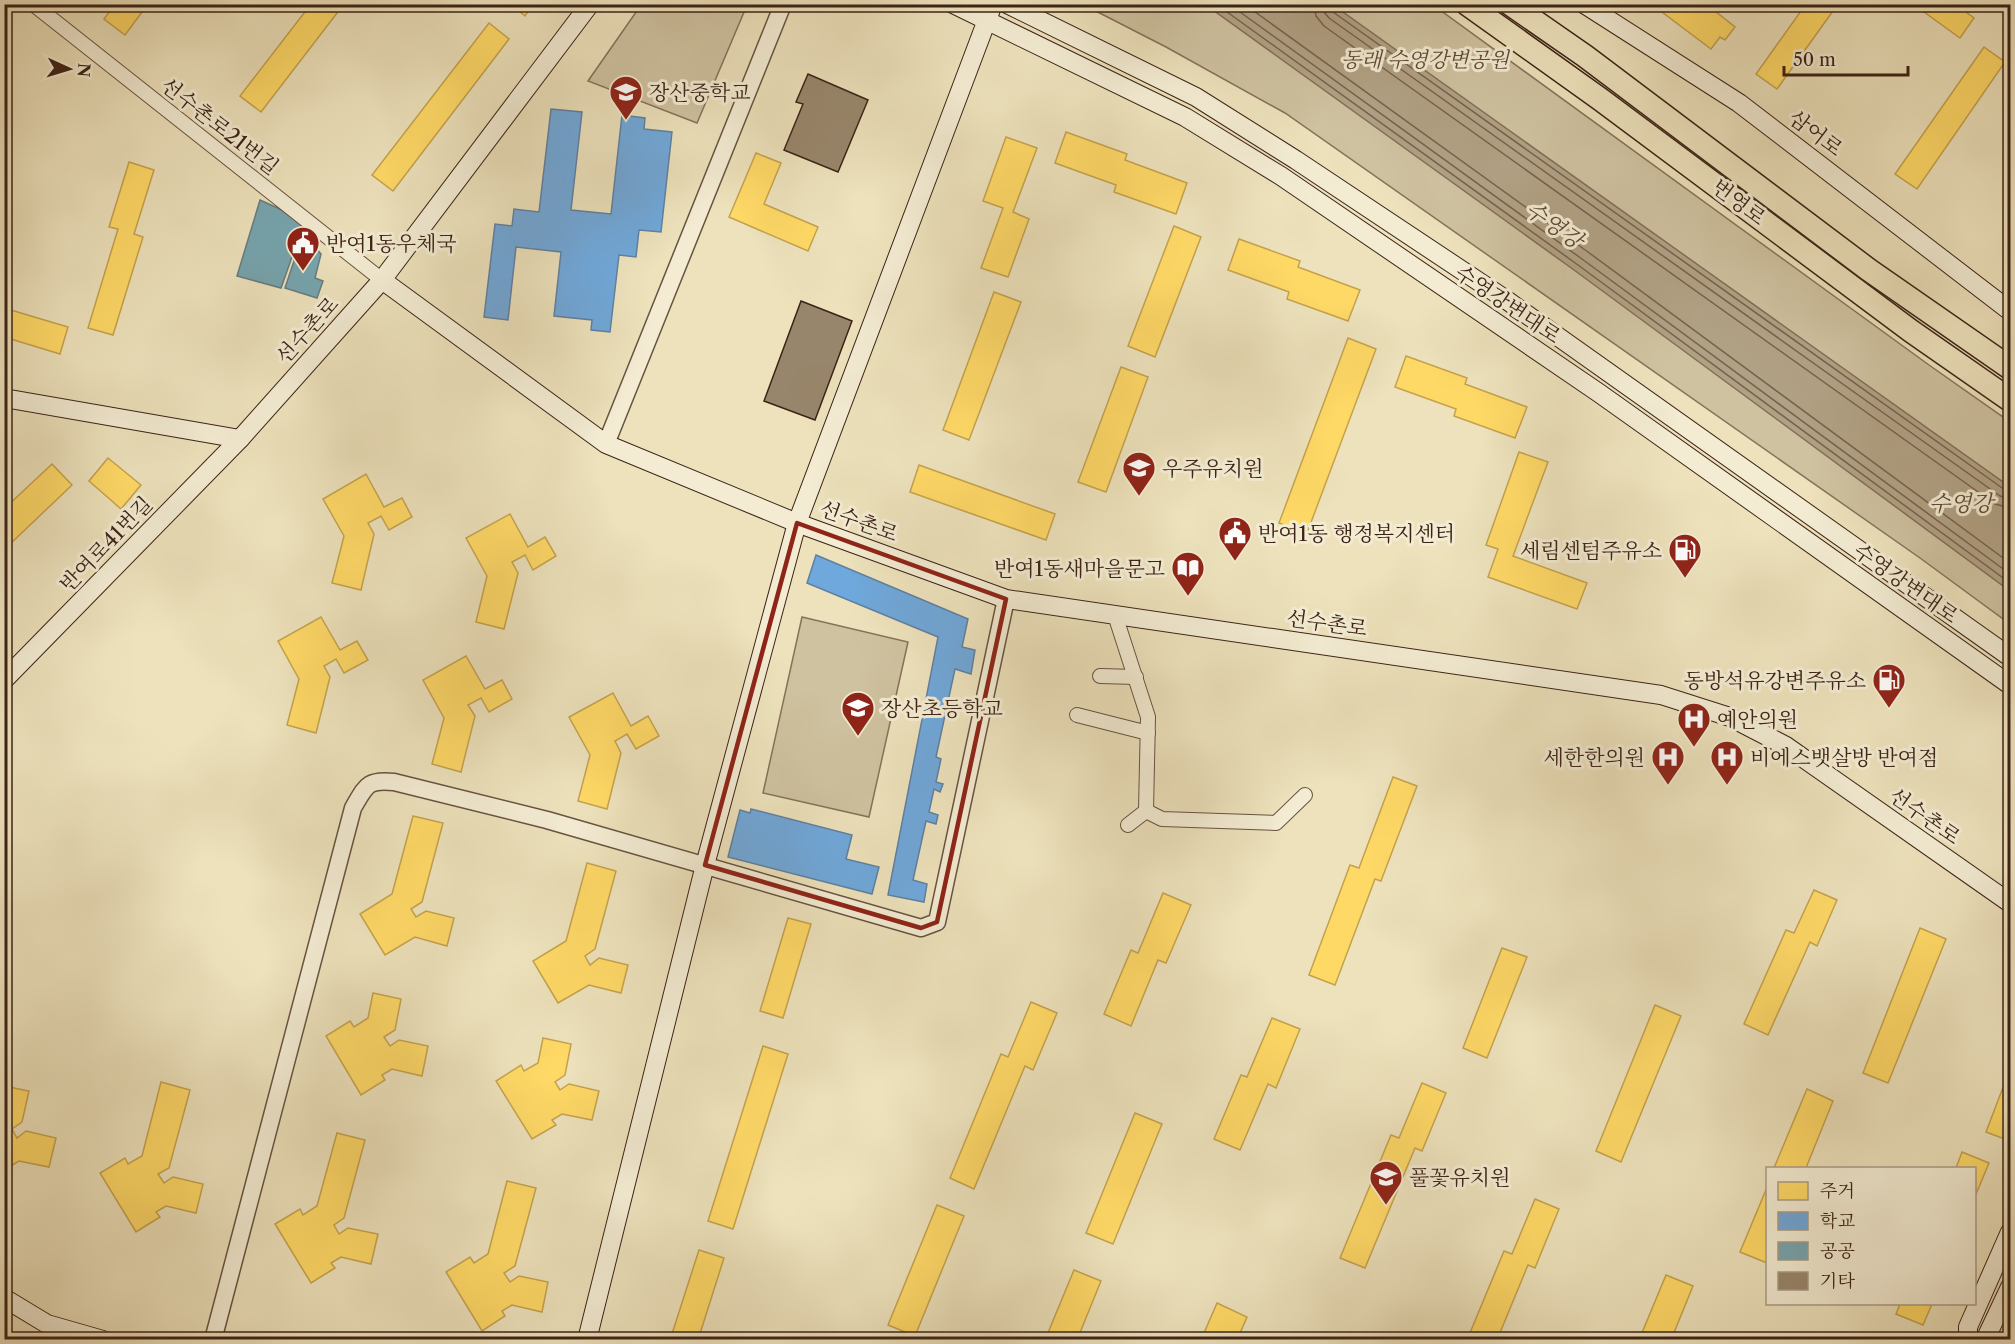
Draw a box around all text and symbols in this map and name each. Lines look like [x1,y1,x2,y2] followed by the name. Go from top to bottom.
[39,39,99,99] north arrow
[1784,39,1908,77] scale bar
[1341,47,1511,72] park label: 동래 수영강변공원
[1793,49,1836,71] text: 50 m
[73,62,94,78] text: N
[156,72,284,180] street label: 선수촌로21번길
[608,74,644,121] school or university icon: 장산중학교
[649,80,750,105] place label: 장산중학교
[1784,105,1848,161] street label: 삼어로
[1707,174,1771,230] street label: 번영로
[1520,196,1591,256] water label: 수영강
[285,225,321,272] public building icon: 반여1동우체국
[326,231,457,256] place label: 반여1동우체국
[1451,260,1565,348] street label: 수영강변대로
[271,291,343,369] street label: 선수촌로
[1121,450,1157,497] school or university icon: 우주유치원
[1162,456,1263,481] place label: 우주유치원
[1929,490,1997,517] water label: 수영강
[54,491,158,597] street label: 반여로41번길
[817,495,901,547] street label: 선수촌로
[1217,515,1253,562] public building icon: 반여1동 행정복지센터
[1258,521,1455,546] place label: 반여1동 행정복지센터
[1667,532,1703,579] fuel station icon: 세림센텀주유소
[1520,538,1662,563] place label: 세림센텀주유소
[1849,538,1963,628] street label: 수영강변대로
[1170,550,1206,597] library icon: 반여1동새마을문고
[994,556,1165,581] place label: 반여1동새마을문고
[1285,605,1369,641] street label: 선수촌로
[1871,662,1907,709] fuel station icon: 동방석유강변주유소
[1683,668,1866,693] place label: 동방석유강변주유소
[840,690,876,737] school or university icon: 장산초등학교
[881,696,1003,721] place label: 장산초등학교
[1676,701,1712,748] hospital icon: 예안의원
[1717,707,1798,732] place label: 예안의원
[1650,739,1686,786] hospital icon: 세한한의원
[1709,739,1745,786] hospital icon: 비에스뱃살방 반여점
[1544,745,1645,770] place label: 세한한의원
[1750,745,1938,770] place label: 비에스뱃살방 반여점
[1885,782,1965,850] street label: 선수촌로
[1368,1159,1404,1206] school or university icon: 풀꽃유치원
[1409,1165,1510,1190] place label: 풀꽃유치원
[1766,1167,1976,1305] legend
[1820,1180,1855,1202] text: 주거
[1820,1210,1855,1232] text: 학교
[1820,1240,1855,1262] text: 공공
[1820,1270,1855,1292] text: 기타

